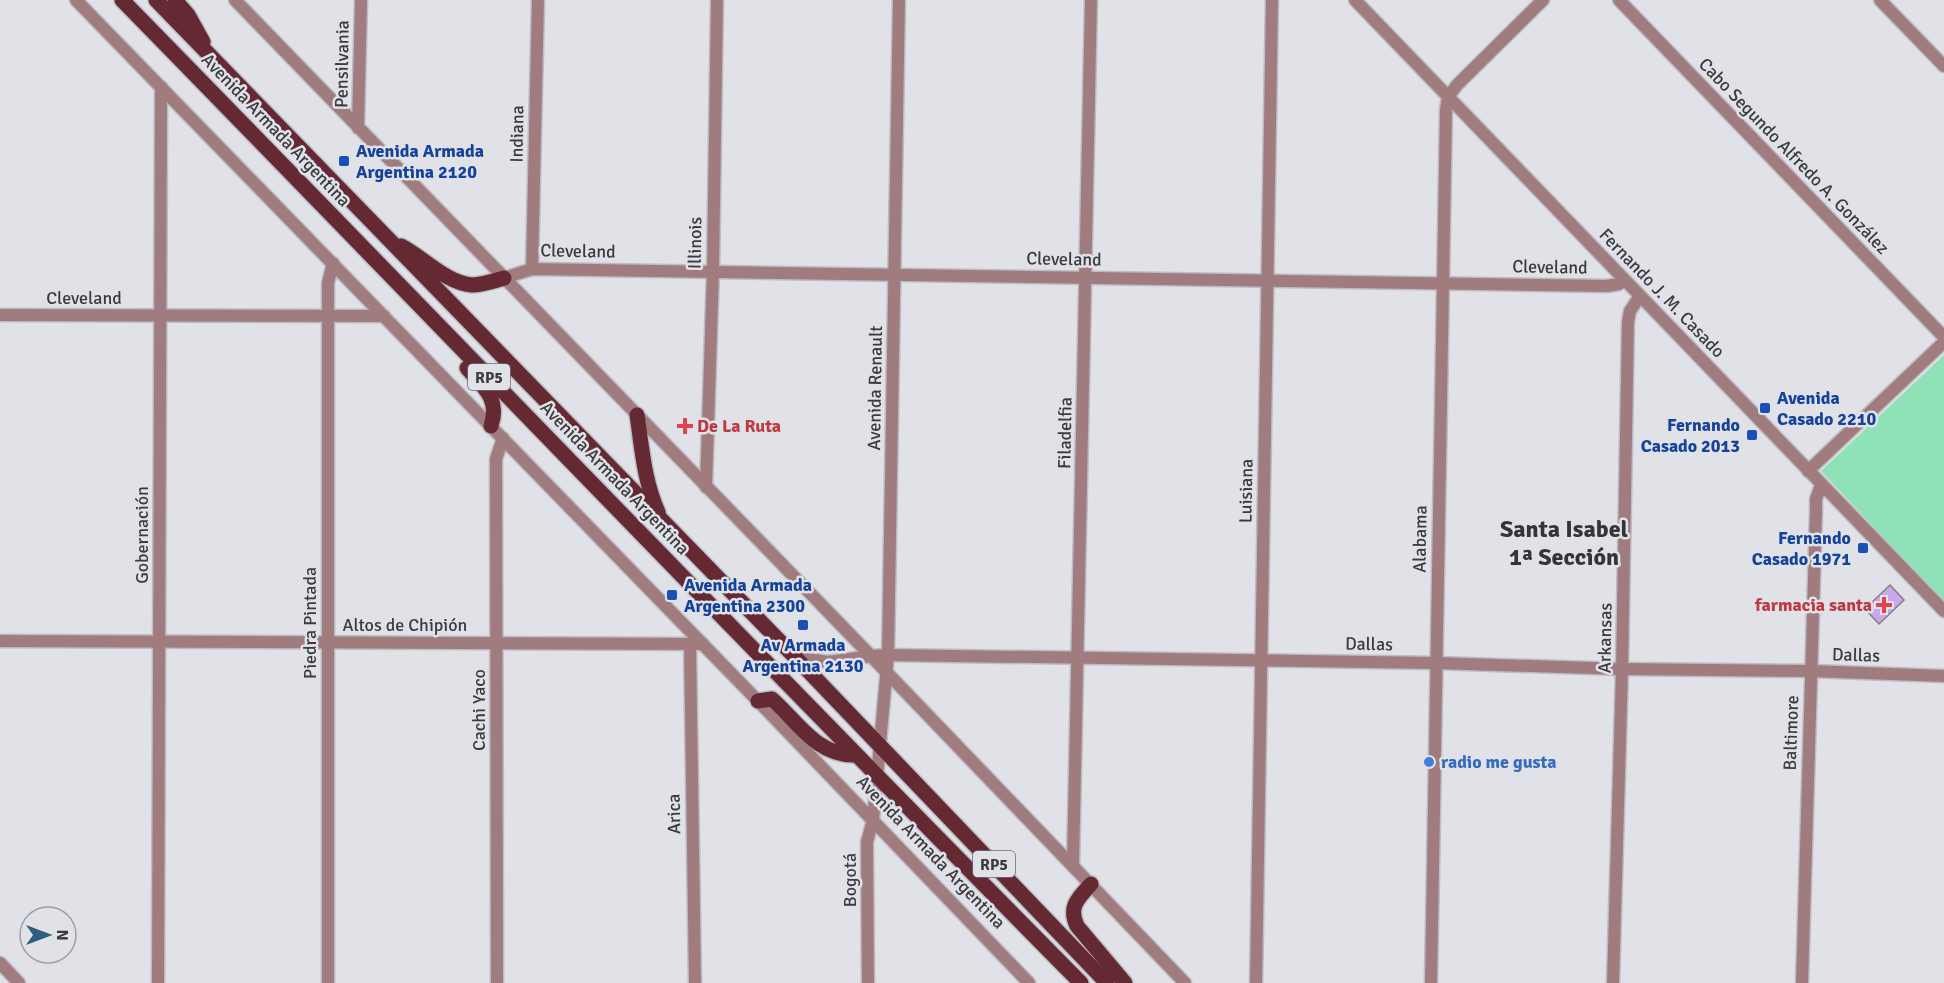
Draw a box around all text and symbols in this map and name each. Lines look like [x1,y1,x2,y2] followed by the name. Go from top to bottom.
[330,20,354,108] street label: Pensilvania
[197,49,355,211] street label: Avenida Armada Argentina
[1694,53,1894,259] street label: Cabo Segundo Alfredo A. González
[505,105,529,163] street label: Indiana
[356,140,484,183] place label: Avenida Armada Argentina 2120
[337,154,351,168] marker: Avenida Armada Argentina 2120
[684,216,706,269] street label: Illinois
[1595,224,1729,362] street label: Fernando J. M. Casado
[540,239,616,263] street label: Cleveland
[1026,247,1102,271] street label: Cleveland
[1512,255,1588,279] street label: Cleveland
[46,287,122,309] street label: Cleveland
[863,325,887,451] street label: Avenida Renault
[468,364,510,390] road number: RP5
[1777,387,1877,430] place label: Avenida Casado 2210
[536,397,694,559] street label: Avenida Armada Argentina
[1053,397,1077,469] street label: Filadelfia
[1758,401,1772,415] marker: Avenida Casado 2210
[1641,414,1740,457] place label: Fernando Casado 2013
[697,415,781,437] place label: De La Ruta
[678,419,692,433] marker: De La Ruta
[1745,428,1759,442] marker: Fernando Casado 2013
[1234,459,1258,523] street label: Luisiana
[131,486,153,584] street label: Gobernación
[1408,505,1432,573] street label: Alabama
[1500,514,1629,572] district label: Santa Isabel 1ª Sección
[1752,527,1851,570] place label: Fernando Casado 1971
[1856,541,1870,555] marker: Fernando Casado 1971
[299,567,321,679] street label: Piedra Pintada
[684,574,812,617] place label: Avenida Armada Argentina 2300
[665,588,679,602] marker: Avenida Armada Argentina 2300
[1754,594,1872,616] place label: farmacia santa
[1877,598,1891,612] marker: farmacia santa
[1593,602,1617,673] street label: Arkansas
[343,614,467,636] street label: Altos de Chipión
[796,618,810,632] marker: Av Armada Argentina 2130
[1345,633,1393,655] street label: Dallas
[743,634,864,677] place label: Av Armada Argentina 2130
[1832,643,1881,667] street label: Dallas
[468,669,490,751] street label: Cachi Yaco
[1779,695,1803,771] street label: Baltimore
[1441,751,1556,773] place label: radio me gusta
[1422,755,1436,769] marker: radio me gusta
[852,771,1010,933] street label: Avenida Armada Argentina
[663,794,685,834] street label: Arica
[973,851,1015,877] road number: RP5
[839,853,861,907] street label: Bogotá
[18,905,78,965] north arrow
[52,929,72,941] text: N

